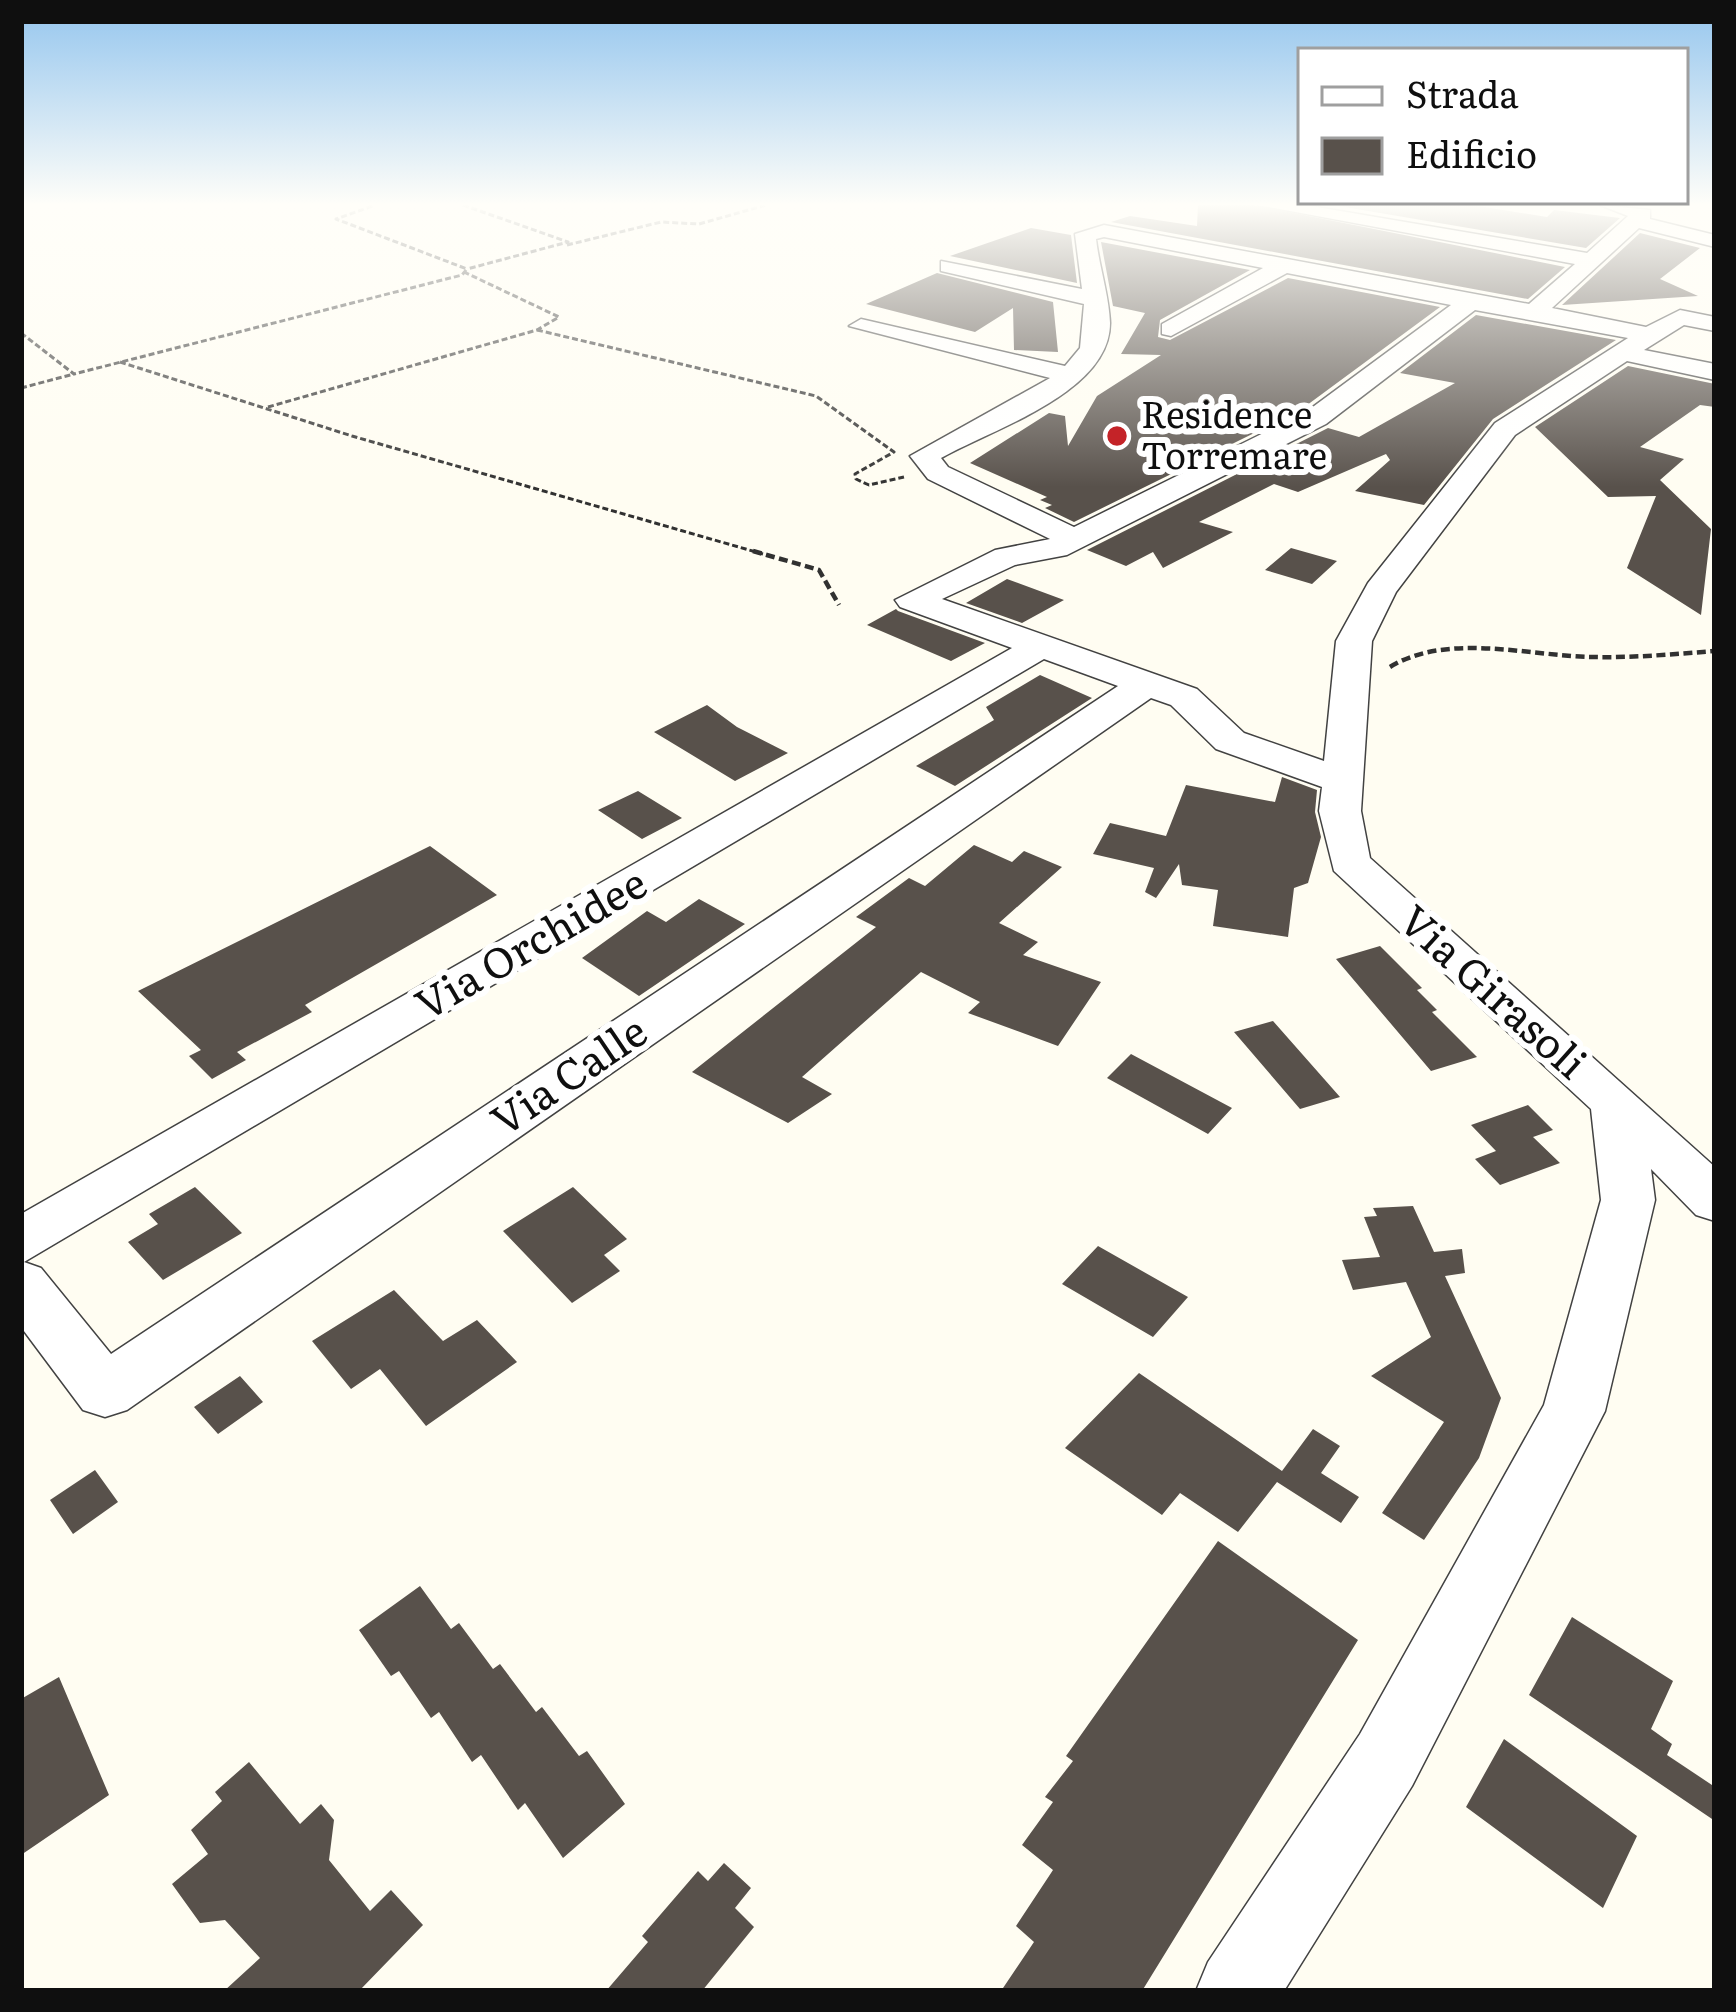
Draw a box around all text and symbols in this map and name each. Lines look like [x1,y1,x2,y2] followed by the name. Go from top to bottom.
[1298,48,1688,204] legend
[1406,66,1519,119] text: Strada
[1406,126,1537,179] text: Edificio
[1141,386,1327,480] place label: Residence Torremare
[1104,423,1130,449] marker: Residence Torremare
[402,850,657,1033] street label: Via Orchidee
[1387,888,1603,1091] street label: Via Girasoli
[477,998,658,1149] street label: Via Calle

